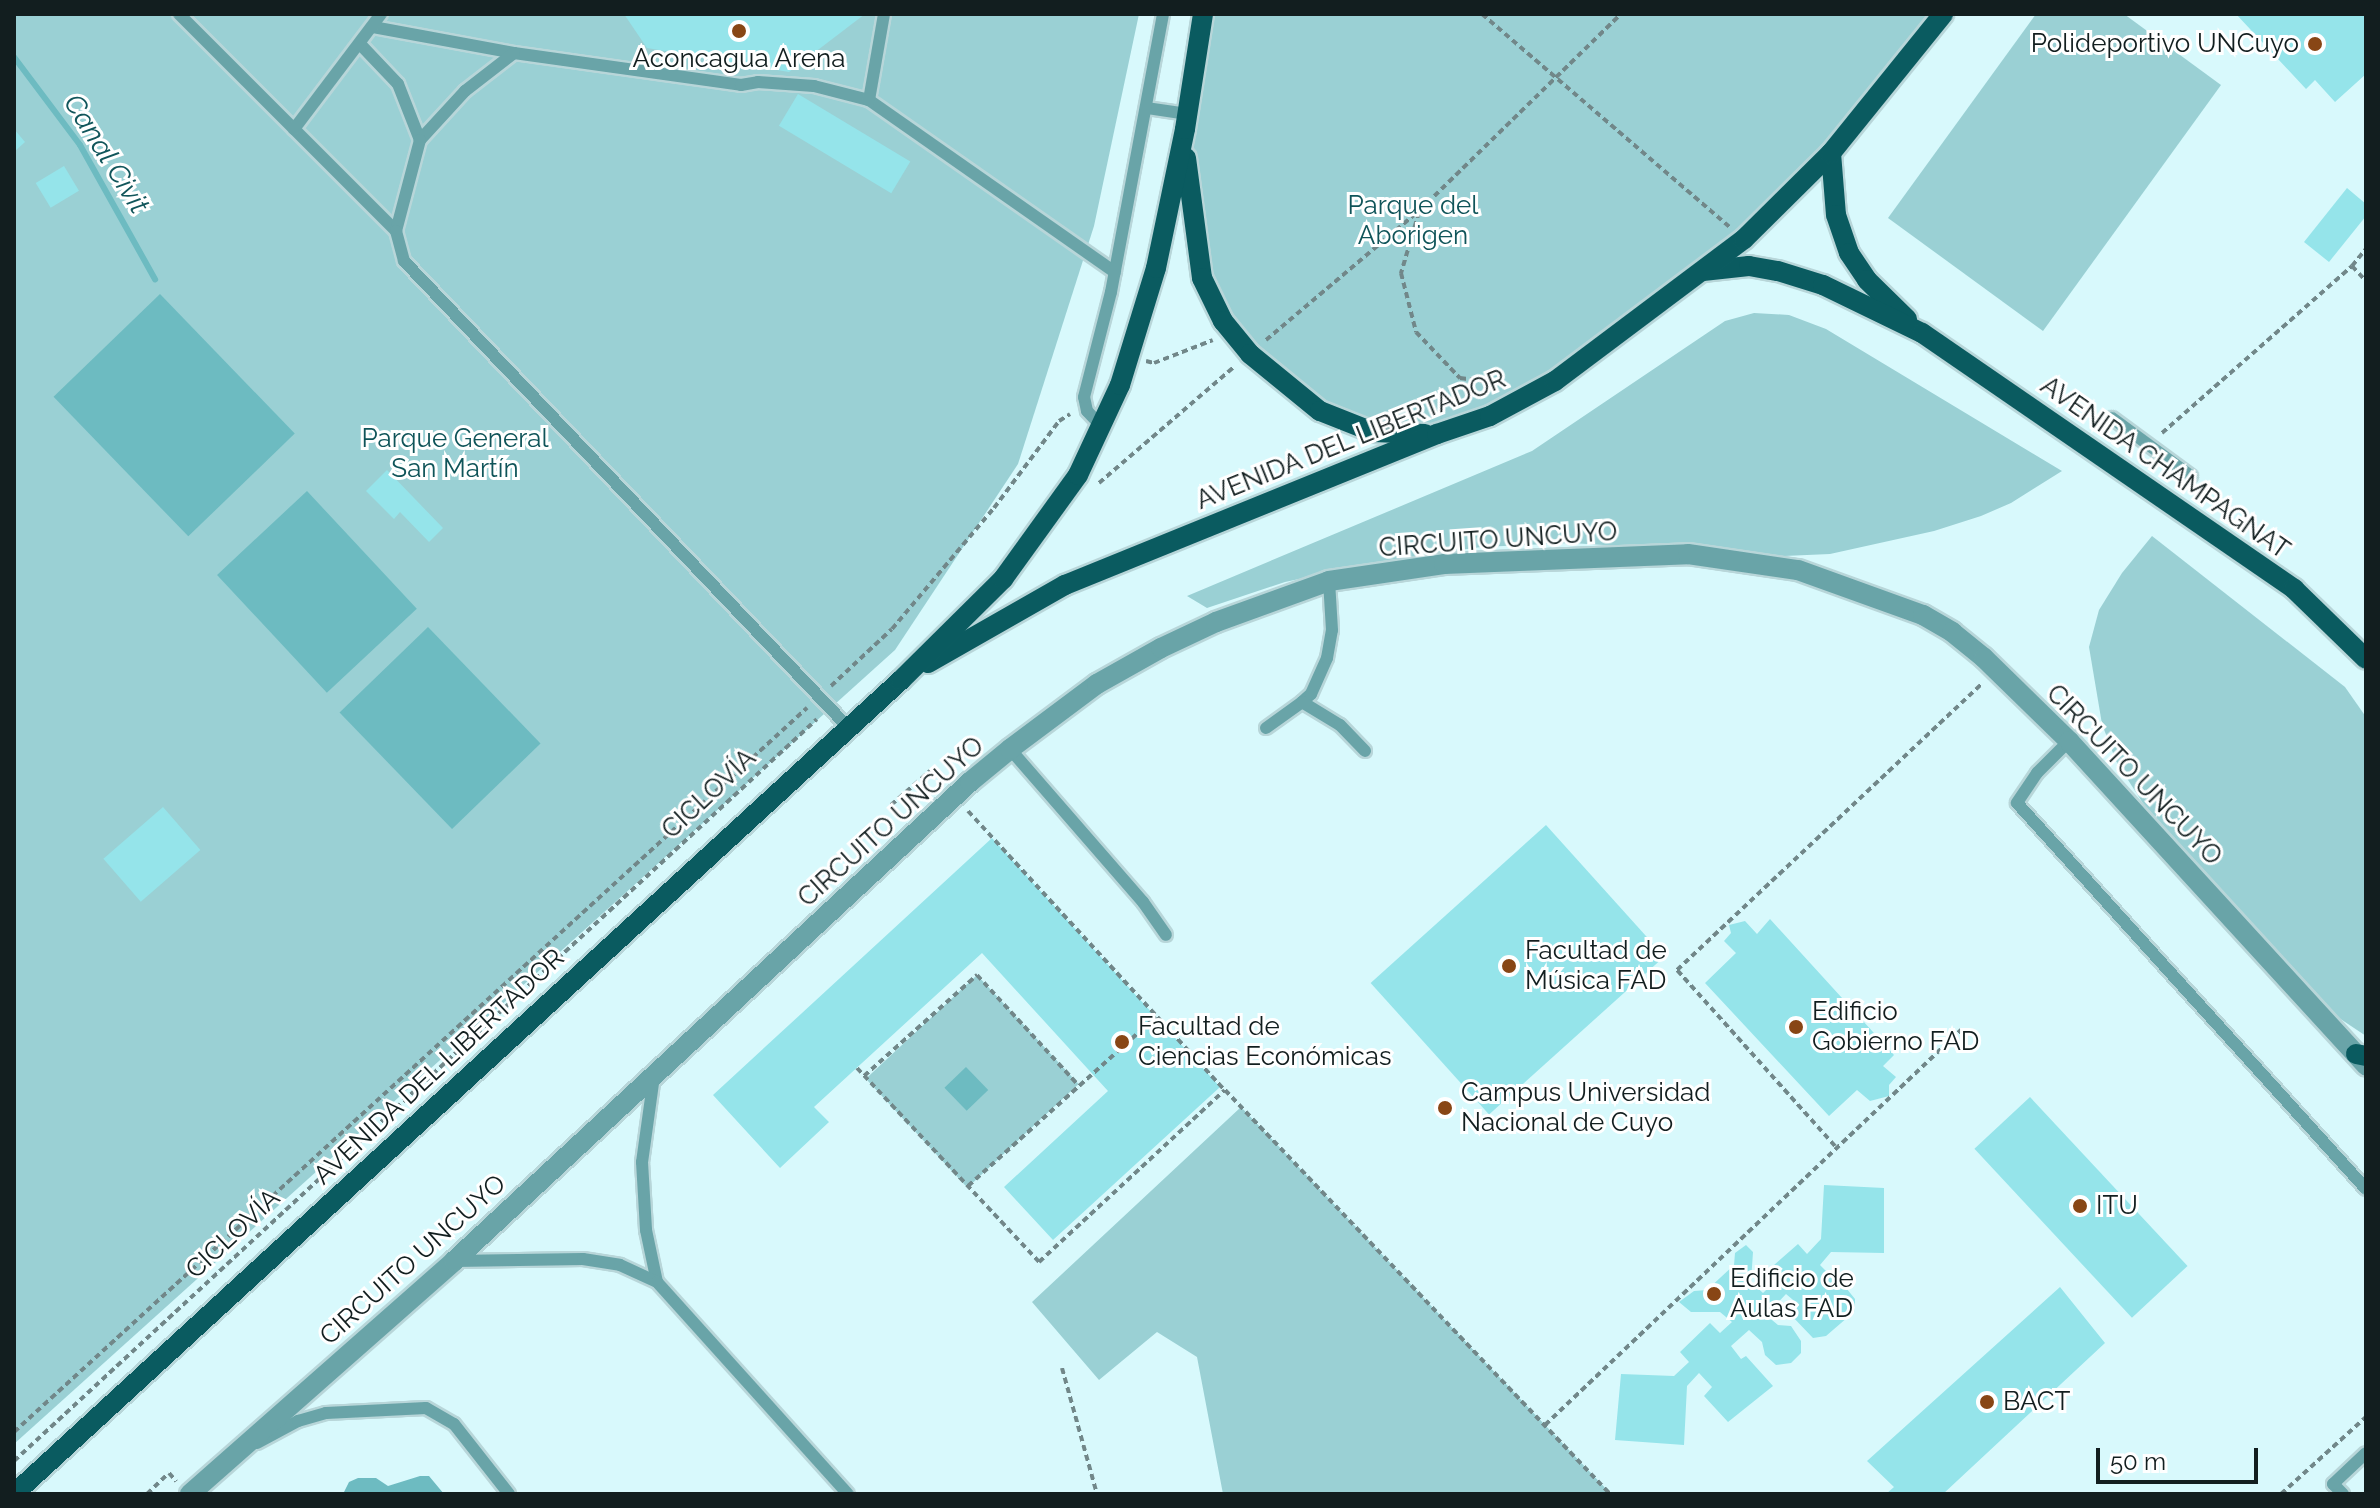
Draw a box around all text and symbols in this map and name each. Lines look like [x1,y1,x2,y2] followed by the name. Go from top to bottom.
[730,22,748,40] marker: Aconcagua Arena
[2031,28,2299,60] place label: Polideportivo UNCuyo
[2306,35,2324,53] marker: Polideportivo UNCuyo
[632,43,846,75] place label: Aconcagua Arena
[56,88,156,220] water label: Canal Civit
[1348,190,1478,252] park label: Parque del Aborigen
[1191,363,1511,517] street label: AVENIDA DEL LIBERTADOR
[2034,370,2296,566] street label: AVENIDA CHAMPAGNAT
[362,423,548,484] park label: Parque General San Martín
[1378,516,1618,564] street label: CIRCUITO UNCUYO
[2040,678,2228,872] street label: CIRCUITO UNCUYO
[792,730,990,914] street label: CIRCUITO UNCUYO
[656,743,762,845] street label: CICLOVÍA
[1525,935,1667,996] place label: Facultad de Música FAD
[307,942,571,1192] street label: AVENIDA DEL LIBERTADOR
[1500,957,1518,975] marker: Facultad de Música FAD
[1812,996,1979,1058] place label: Edificio Gobierno FAD
[1138,1011,1391,1072] place label: Facultad de Ciencias Económicas
[1787,1018,1805,1036] marker: Edificio Gobierno FAD
[1113,1033,1131,1051] marker: Facultad de Ciencias Económicas
[1461,1077,1710,1138] place label: Campus Universidad Nacional de Cuyo
[1436,1099,1454,1117] marker: Campus Universidad Nacional de Cuyo
[314,1168,512,1352] street label: CIRCUITO UNCUYO
[180,1183,286,1285] street label: CICLOVÍA
[2096,1190,2138,1222] place label: ITU
[2071,1197,2089,1215] marker: ITU
[1730,1263,1854,1324] place label: Edificio de Aulas FAD
[1705,1285,1723,1303] marker: Edificio de Aulas FAD
[2003,1386,2070,1418] place label: BACT
[1978,1393,1996,1411] marker: BACT
[2100,1432,2262,1482] scale bar
[2110,1447,2166,1476] text: 50 m

